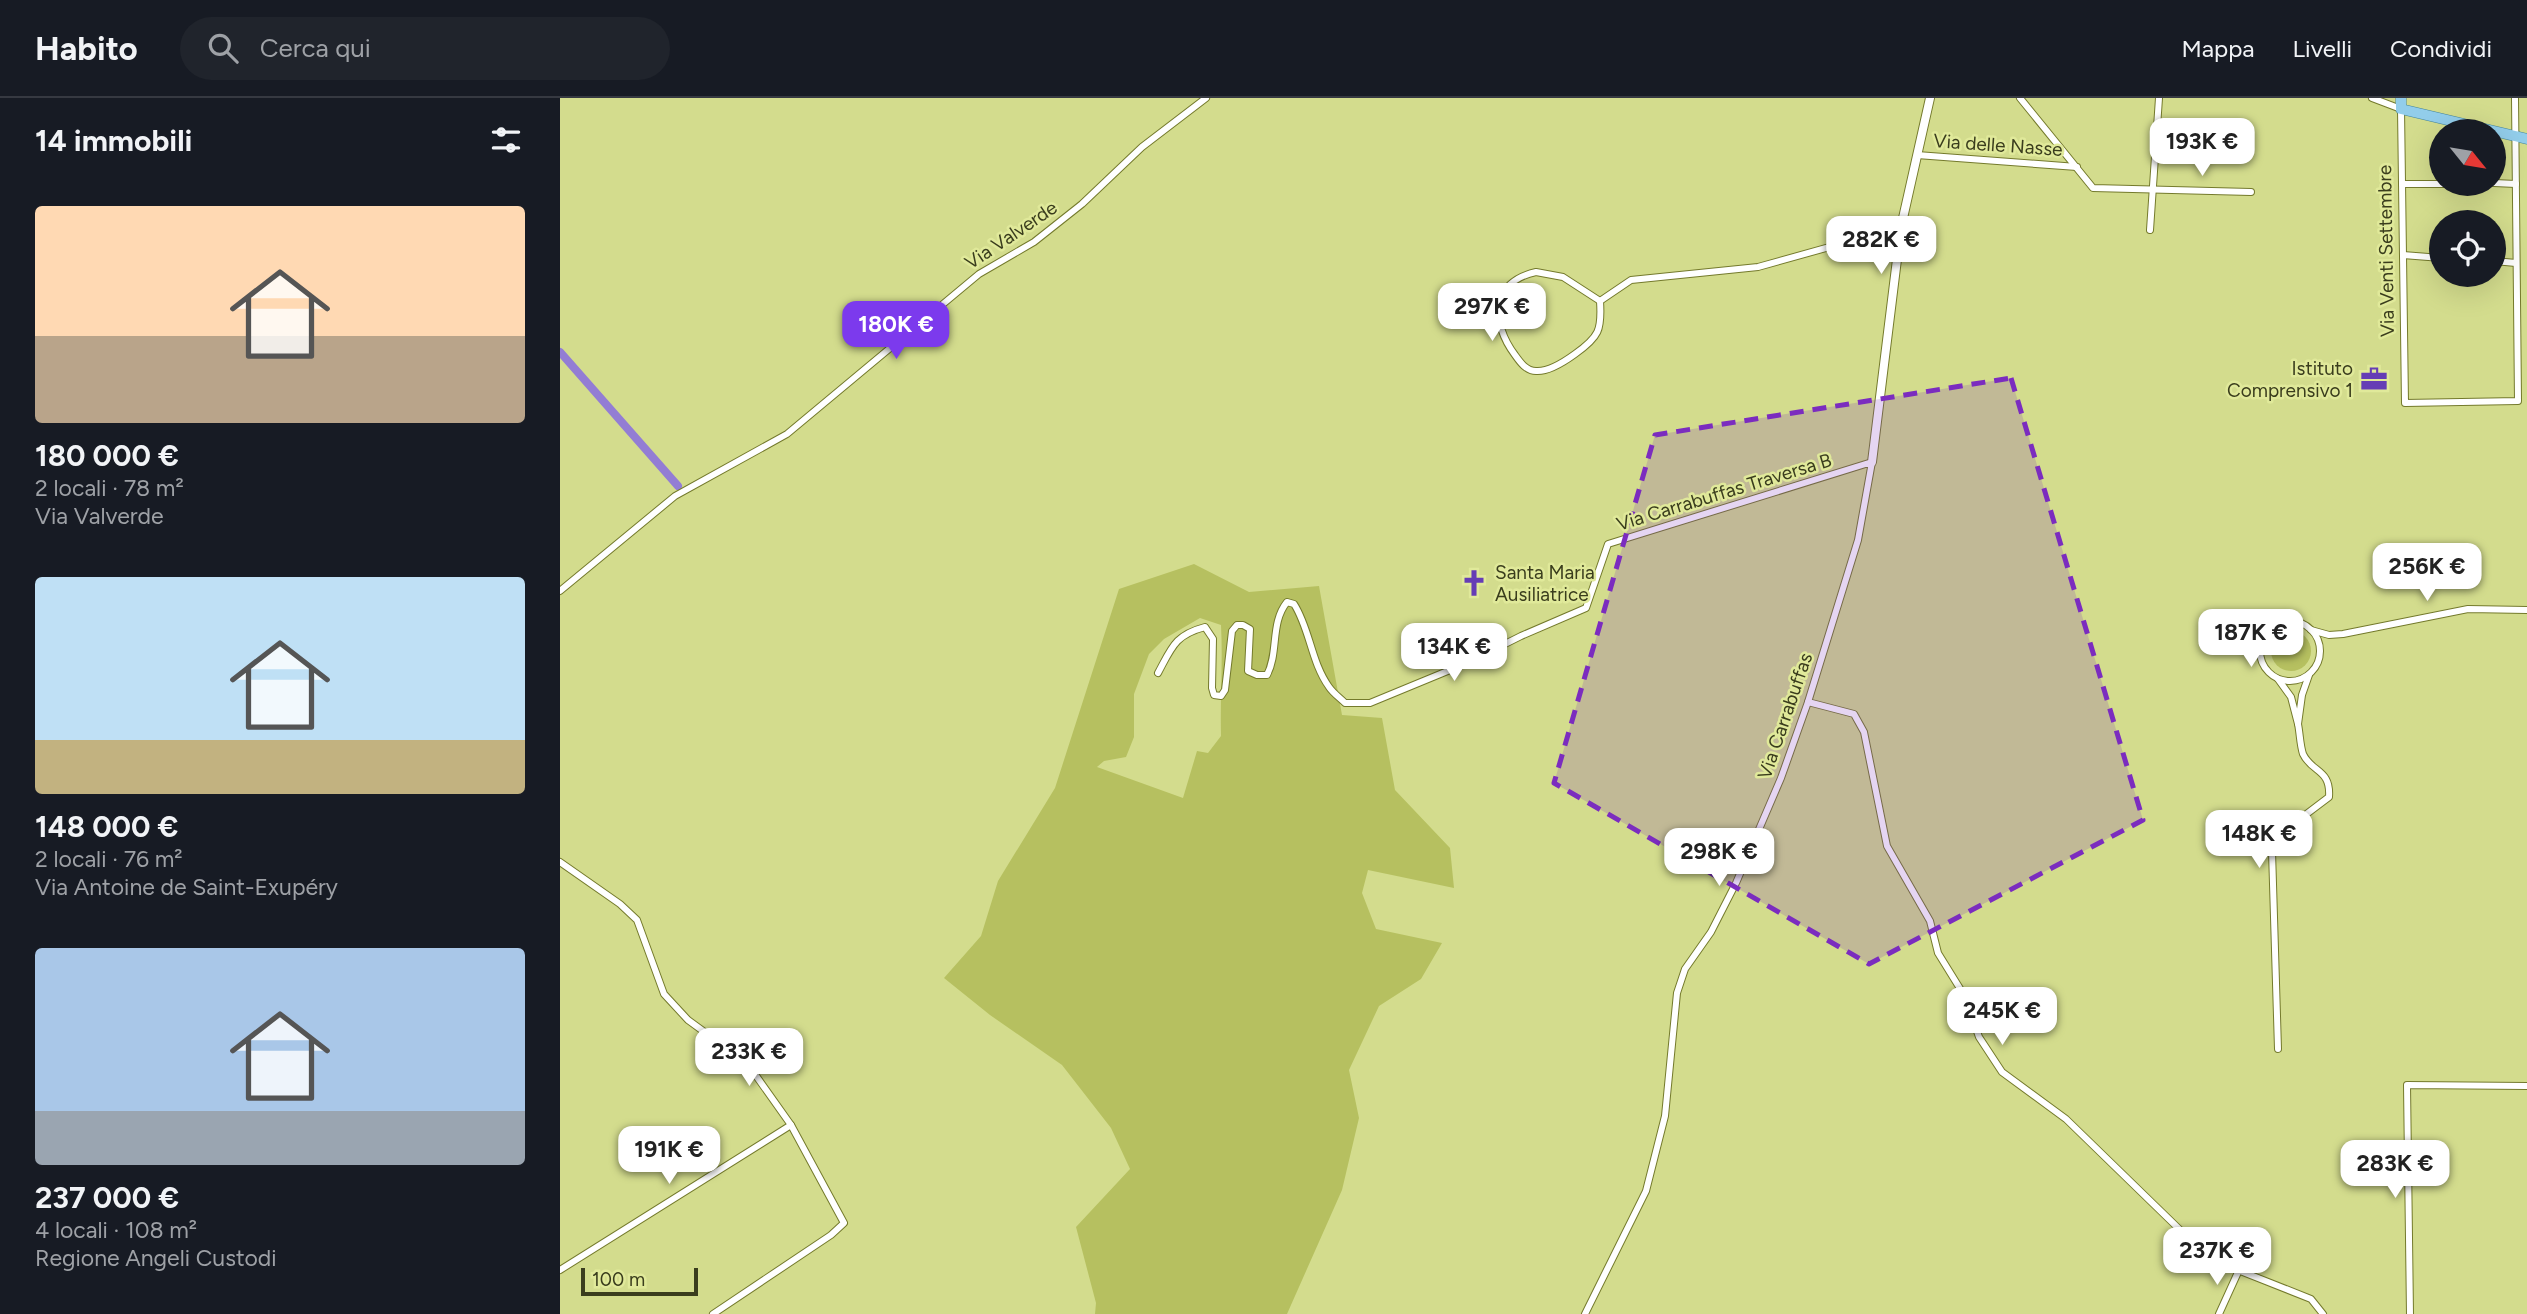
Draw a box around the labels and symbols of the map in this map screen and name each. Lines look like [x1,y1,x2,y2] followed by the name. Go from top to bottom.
[2145,118,2259,178] pin: 193K €
[2429,119,2506,196] north arrow
[1933,129,2063,161] street label: Via delle Nasse
[2373,165,2399,337] street label: Via Venti Settembre
[961,196,1061,274] street label: Via Valverde
[1824,216,1938,276] pin: 282K €
[1435,284,1549,343] pin: 297K €
[839,302,953,361] pin: 180K €
[2227,357,2353,402] place label: Istituto Comprensivo 1
[2359,364,2389,394] office icon: Istituto Comprensivo 1
[1614,448,1834,536] street label: Via Carrabuffas Traversa B
[2370,544,2484,603] pin: 256K €
[1495,561,1595,606] place label: Santa Maria Ausiliatrice
[1459,568,1489,598] church icon: Santa Maria Ausiliatrice
[2194,610,2308,669] pin: 187K €
[1397,624,1511,683] pin: 134K €
[1753,650,1817,782] street label: Via Carrabuffas
[2202,810,2316,870] pin: 148K €
[1662,828,1776,888] pin: 298K €
[1945,988,2059,1047] pin: 245K €
[692,1028,806,1088] pin: 233K €
[612,1126,726,1186] pin: 191K €
[2338,1140,2452,1200] pin: 283K €
[2160,1228,2274,1287] pin: 237K €
[581,1265,698,1297] scale bar

